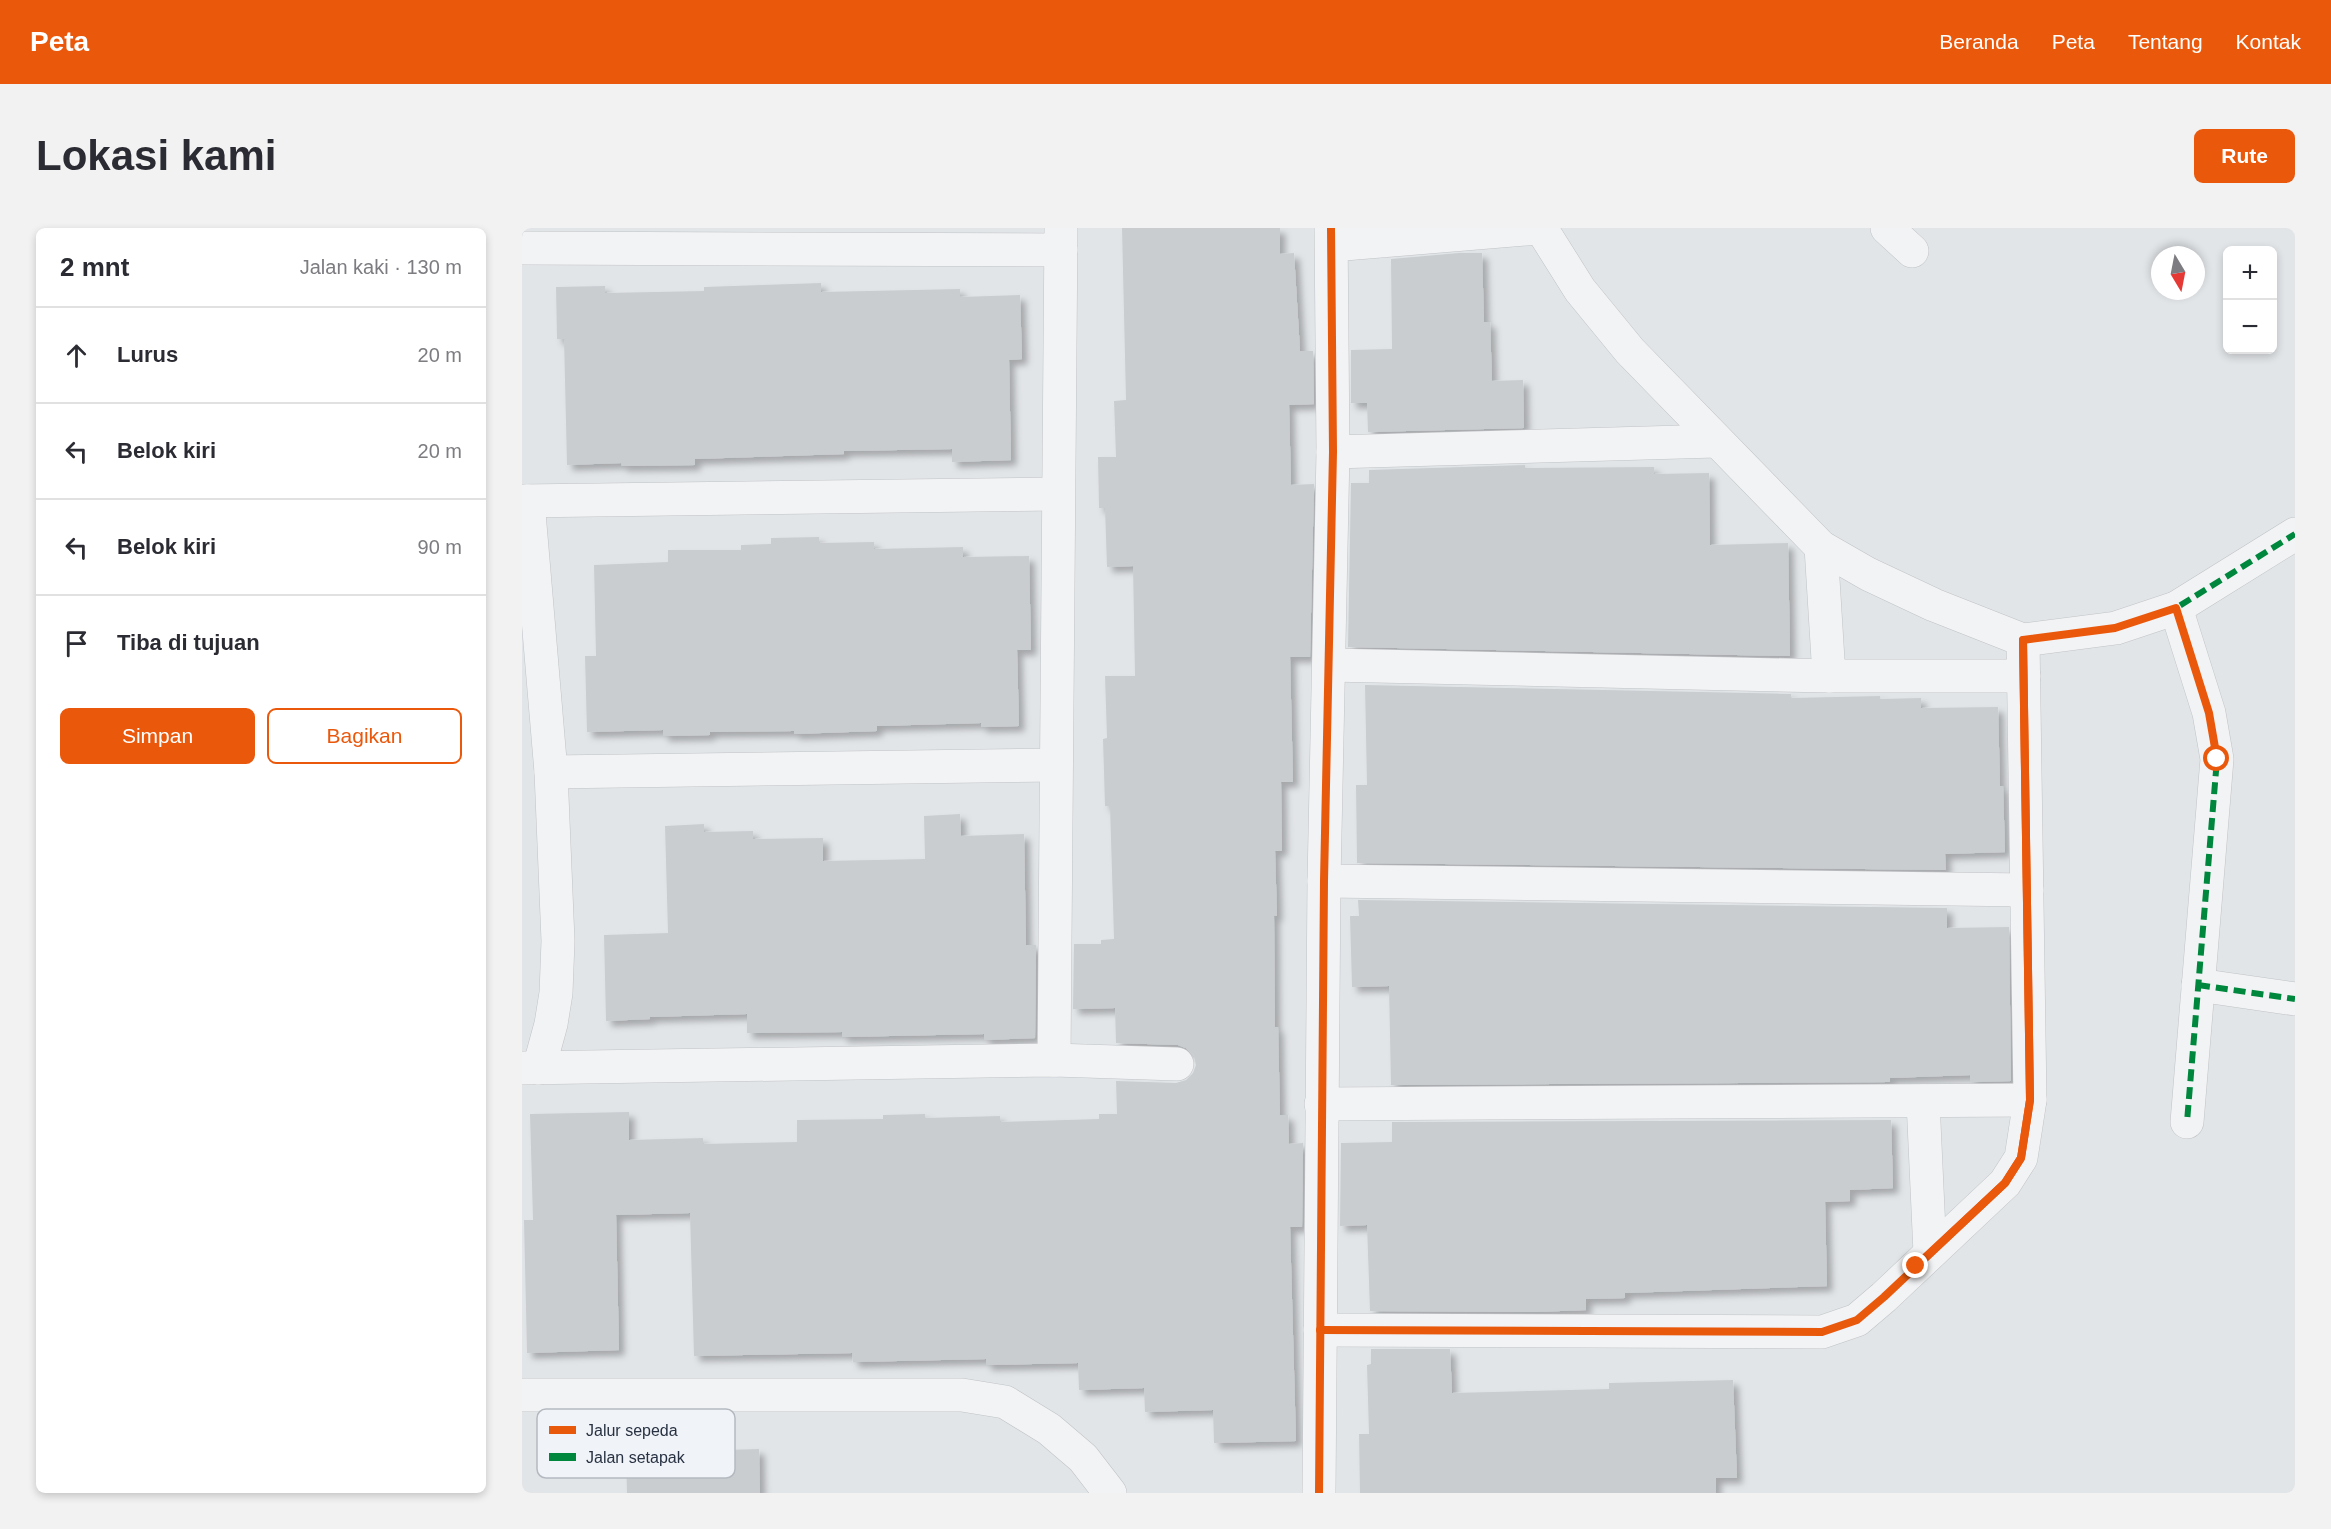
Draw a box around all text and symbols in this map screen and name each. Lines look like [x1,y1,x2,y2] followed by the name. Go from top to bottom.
[30,26,89,57] text: Peta
[1939,30,2019,53] text: Beranda
[2052,30,2095,53] text: Peta
[2128,30,2203,53] text: Tentang
[2236,30,2301,53] text: Kontak
[2194,129,2295,183] button: Rute
[36,132,276,179] text: Lokasi kami
[2151,246,2205,300] north arrow
[2223,246,2277,354] map controls
[2223,246,2277,300] button: +
[60,252,129,282] text: 2 mnt
[300,256,462,278] text: Jalan kaki · 130 m
[2223,300,2277,354] button: −
[60,339,93,372] icon: ahead
[117,342,178,367] text: Lurus
[418,344,462,366] text: 20 m
[60,435,93,468] icon: left
[117,438,216,463] text: Belok kiri
[418,440,462,462] text: 20 m
[60,531,93,564] icon: left
[117,534,216,559] text: Belok kiri
[418,536,462,558] text: 90 m
[60,627,93,660] icon: arrive
[117,630,260,655] text: Tiba di tujuan
[60,708,255,764] button: Simpan
[267,708,462,764] button: Bagikan
[2203,745,2229,771] route start
[1902,1252,1928,1278] route end
[537,1409,735,1478] legend
[586,1422,678,1439] text: Jalur sepeda
[586,1449,686,1466] text: Jalan setapak

